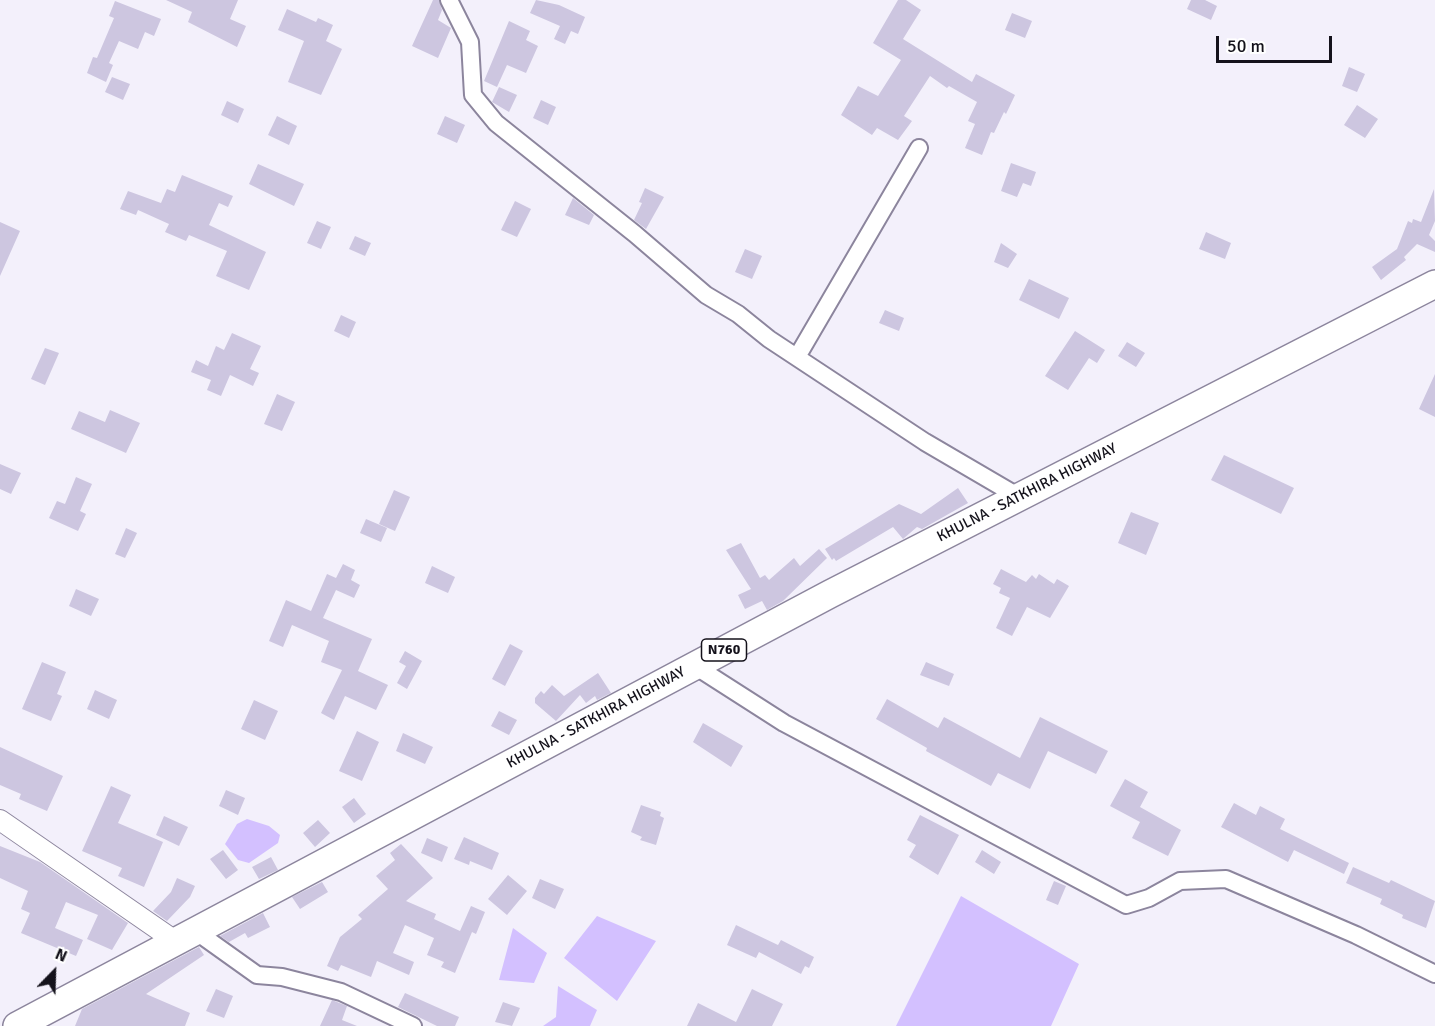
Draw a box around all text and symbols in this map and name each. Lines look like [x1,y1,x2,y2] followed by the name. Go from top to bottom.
[1219,24,1334,62] scale bar
[1227,35,1265,57] text: 50 m
[934,440,1120,546] street label: KHULNA - SATKHIRA HIGHWAY
[702,639,746,661] road number: N760
[504,663,688,773] street label: KHULNA - SATKHIRA HIGHWAY
[24,942,84,1002] north arrow
[52,944,70,967] text: N

